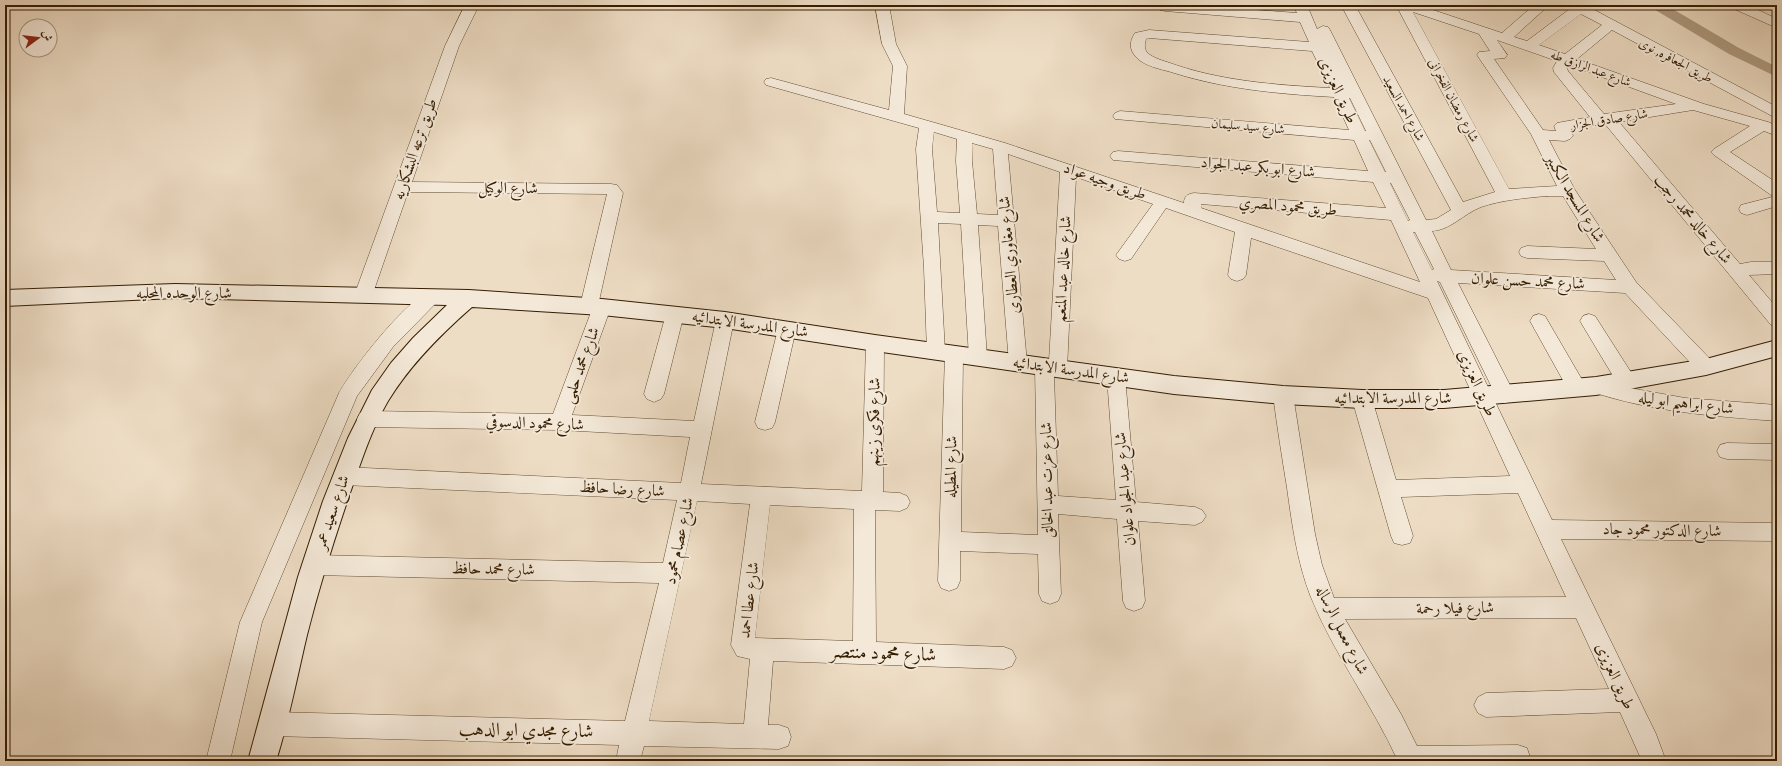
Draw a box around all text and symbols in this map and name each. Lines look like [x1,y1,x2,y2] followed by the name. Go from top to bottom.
[18,18,58,58] north arrow
[39,28,56,43] text: ش
[1636,33,1716,87] street label: طريق الجعافره, نوى
[1547,46,1634,93] street label: شارع عبد الرازق طه
[1313,53,1363,127] street label: طريق العزيزى
[1422,55,1483,146] street label: شارع رمضان الفخرانى
[1376,72,1429,145] street label: شارع احمد السعيد
[387,95,443,203] street label: طريق ترعه البشكاريه
[1567,105,1649,137] street label: شارع صادق الجزار
[1210,114,1286,141] street label: شارع سيد سليمان
[1537,148,1610,247] street label: شارع المسجد الكبير
[1200,151,1316,185] street label: شارع ابو بكر عبد الجواد
[1061,157,1149,205] street label: طريق وجيه عواد
[1647,169,1737,270] street label: شارع خالد محمد رجب
[478,176,538,202] street label: شارع الوكيل
[1238,191,1338,222] street label: طريق محمود المصري
[993,195,1027,315] street label: شارع مغاوري العطارى
[1049,215,1081,323] street label: شارع خالد عبد المنعم
[1470,267,1585,297] street label: شارع محمد حسن علوان
[136,282,232,306] street label: شارع الوحده المحليه
[690,305,810,345] street label: شارع المدرسة الابتدائيه
[557,324,607,407] street label: شارع محمد حلمى
[1452,346,1502,420] street label: طريق العزيزى
[1011,351,1131,391] street label: شارع المدرسة الابتدائيه
[862,377,890,467] street label: شارع فكرى زينهم
[1636,386,1735,425] street label: شارع ابراهيم ابو ليله
[1334,387,1452,411] street label: شارع المدرسة الابتدائيه
[486,410,584,438] street label: شارع محمود الدسوقي
[1035,422,1061,538] street label: شارع عزت عبد الخالق
[1109,431,1143,547] street label: شارع عبد الجواد علوان
[939,436,965,498] street label: شارع المطيله
[308,472,357,555] street label: شارع سعيد عمر
[579,476,665,504] street label: شارع رضا حافظ
[659,495,702,587] street label: شارع عصام محمود
[1602,518,1722,544] street label: شارع الدكتور محمود جاد
[451,557,535,583] street label: شارع محمد حافظ
[733,560,767,640] street label: شارع عطا احمد
[1308,582,1374,679] street label: شارع معمل الرساله
[1416,596,1494,622] street label: شارع فيلا رحمة
[827,638,937,670] street label: شارع محمود منتصر
[1590,639,1640,713] street label: طريق العزيزى
[458,716,594,746] street label: شارع مجدي ابو الدهب

